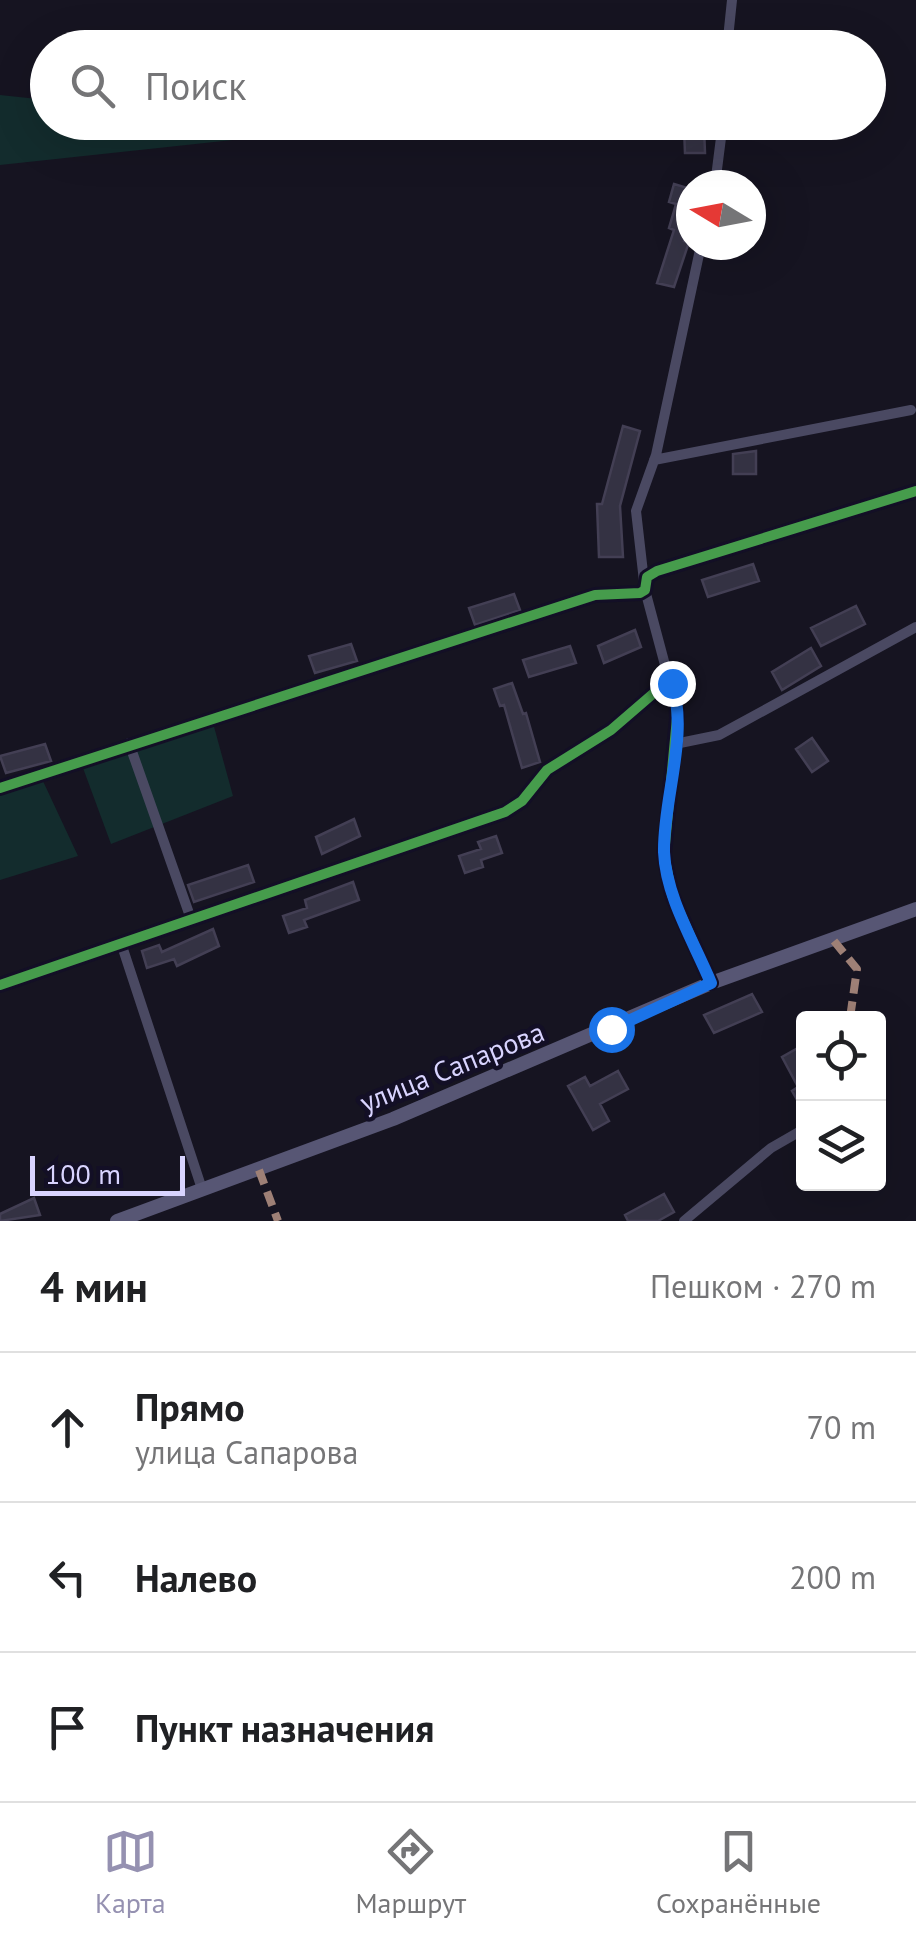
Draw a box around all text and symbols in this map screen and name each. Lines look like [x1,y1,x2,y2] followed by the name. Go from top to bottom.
[30,30,886,140] search box
[65,58,120,113] icon: search
[145,61,246,110] text: Поиск
[676,170,766,260] north arrow
[650,661,696,707] route end
[589,1007,635,1053] route start
[796,1011,886,1191] map controls
[796,1011,886,1101] button: locate
[354,1013,549,1120] street label: улица Сапарова
[796,1101,886,1191] button: layers
[30,1151,185,1196] scale bar
[45,1155,121,1192] text: 100 m
[40,1259,148,1314] text: 4 мин
[650,1265,876,1307] text: Пешком · 270 m
[135,1382,245,1431] text: Прямо
[40,1400,95,1455] icon: ahead
[807,1406,876,1448] text: 70 m
[135,1431,358,1473] text: улица Сапарова
[40,1550,95,1605] icon: left
[135,1553,257,1602] text: Налево
[789,1556,876,1598] text: 200 m
[40,1700,95,1755] icon: arrive
[135,1703,434,1752] text: Пункт назначения
[95,1824,166,1921] tab: Карта
[355,1824,466,1921] tab: Маршрут
[656,1824,821,1921] tab: Сохранённые

